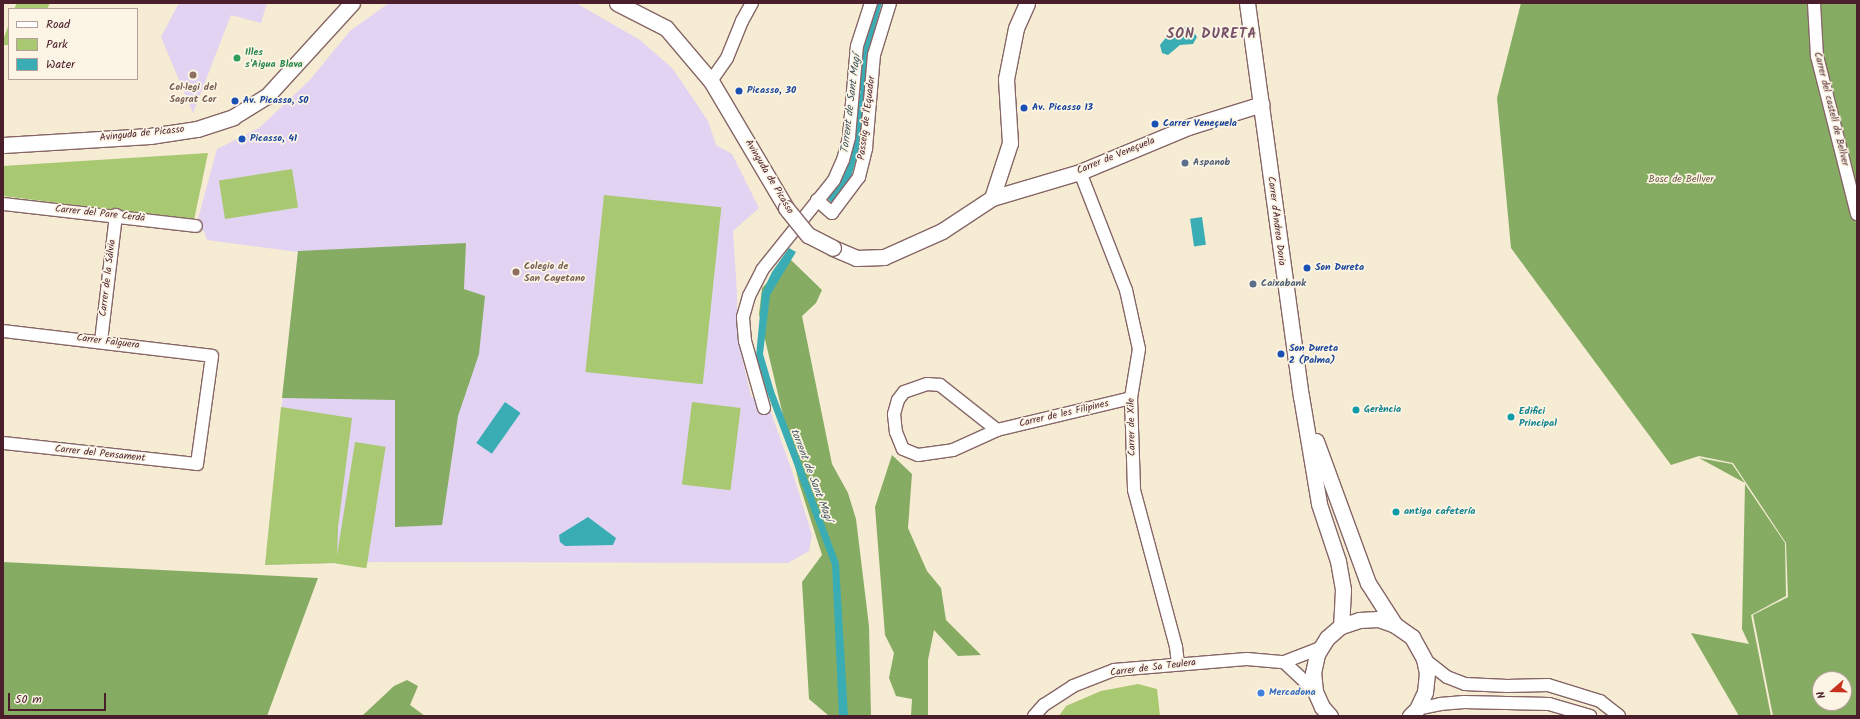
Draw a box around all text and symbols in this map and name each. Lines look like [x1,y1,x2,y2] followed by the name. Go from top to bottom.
[8,8,138,80] legend
[46,15,70,34] text: Road
[1167,26,1257,42] district label: SON DURETA
[46,35,68,54] text: Park
[245,46,303,70] place label: Illes s'Aigua Blava
[1811,51,1851,167] street label: Carrer del castell de Bellver
[232,53,242,63] marker: Illes s'Aigua Blava
[838,54,864,154] water label: Torrent de Sant Magí
[46,55,75,74] text: Water
[188,70,198,80] marker: Col·legi del Sagrat Cor
[856,75,878,161] street label: Passeig de l'Equador
[169,81,217,104] place label: Col·legi del Sagrat Cor
[747,85,796,97] place label: Picasso, 30
[734,86,744,96] marker: Picasso, 30
[243,95,308,107] place label: Av. Picasso, 50
[230,96,240,106] marker: Av. Picasso, 50
[1032,102,1093,114] place label: Av. Picasso 13
[1019,103,1029,113] marker: Av. Picasso 13
[1163,118,1237,130] place label: Carrer Veneçuela
[1150,119,1160,129] marker: Carrer Veneçuela
[99,124,185,144] street label: Avinguda de Picasso
[250,133,297,145] place label: Picasso, 41
[237,134,247,144] marker: Picasso, 41
[1075,135,1157,177] street label: Carrer de Veneçuela
[742,138,796,216] street label: Avinguda de Picasso
[1193,157,1230,169] place label: Aspanob
[1180,158,1190,168] marker: Aspanob
[1649,174,1713,186] park label: Bosc de Bellver
[1265,176,1287,266] street label: Carrer d'Andrea Doria
[54,203,146,225] street label: Carrer del Pare Cerdà
[97,239,119,317] street label: Carrer de la Sàlvia
[524,260,585,284] place label: Colegio de San Cayetano
[1315,262,1364,274] place label: Son Dureta
[1302,263,1312,273] marker: Son Dureta
[511,267,521,277] marker: Colegio de San Cayetano
[1261,278,1306,290] place label: Caixabank
[1248,279,1258,289] marker: Caixabank
[76,332,140,352] street label: Carrer Falguera
[1289,342,1338,366] place label: Son Dureta 2 (Palma)
[1276,349,1286,359] marker: Son Dureta 2 (Palma)
[1018,398,1110,430] street label: Carrer de les Filipines
[1125,398,1139,456] street label: Carrer de Xile
[1364,404,1401,416] place label: Gerència
[1351,405,1361,415] marker: Gerència
[1519,405,1557,428] place label: Edifici Principal
[1506,412,1516,422] marker: Edifici Principal
[787,427,835,523] water label: torrent de Sant Magí
[54,443,146,465] street label: Carrer del Pensament
[1404,506,1475,518] place label: antiga cafetería
[1391,507,1401,517] marker: antiga cafetería
[1109,657,1197,679] street label: Carrer de Sa Teulera
[1812,671,1852,711] north arrow
[10,685,108,711] scale bar
[1269,687,1316,699] place label: Mercadona
[1256,688,1266,698] marker: Mercadona
[1812,688,1831,701] text: N
[15,690,42,709] text: 50 m

